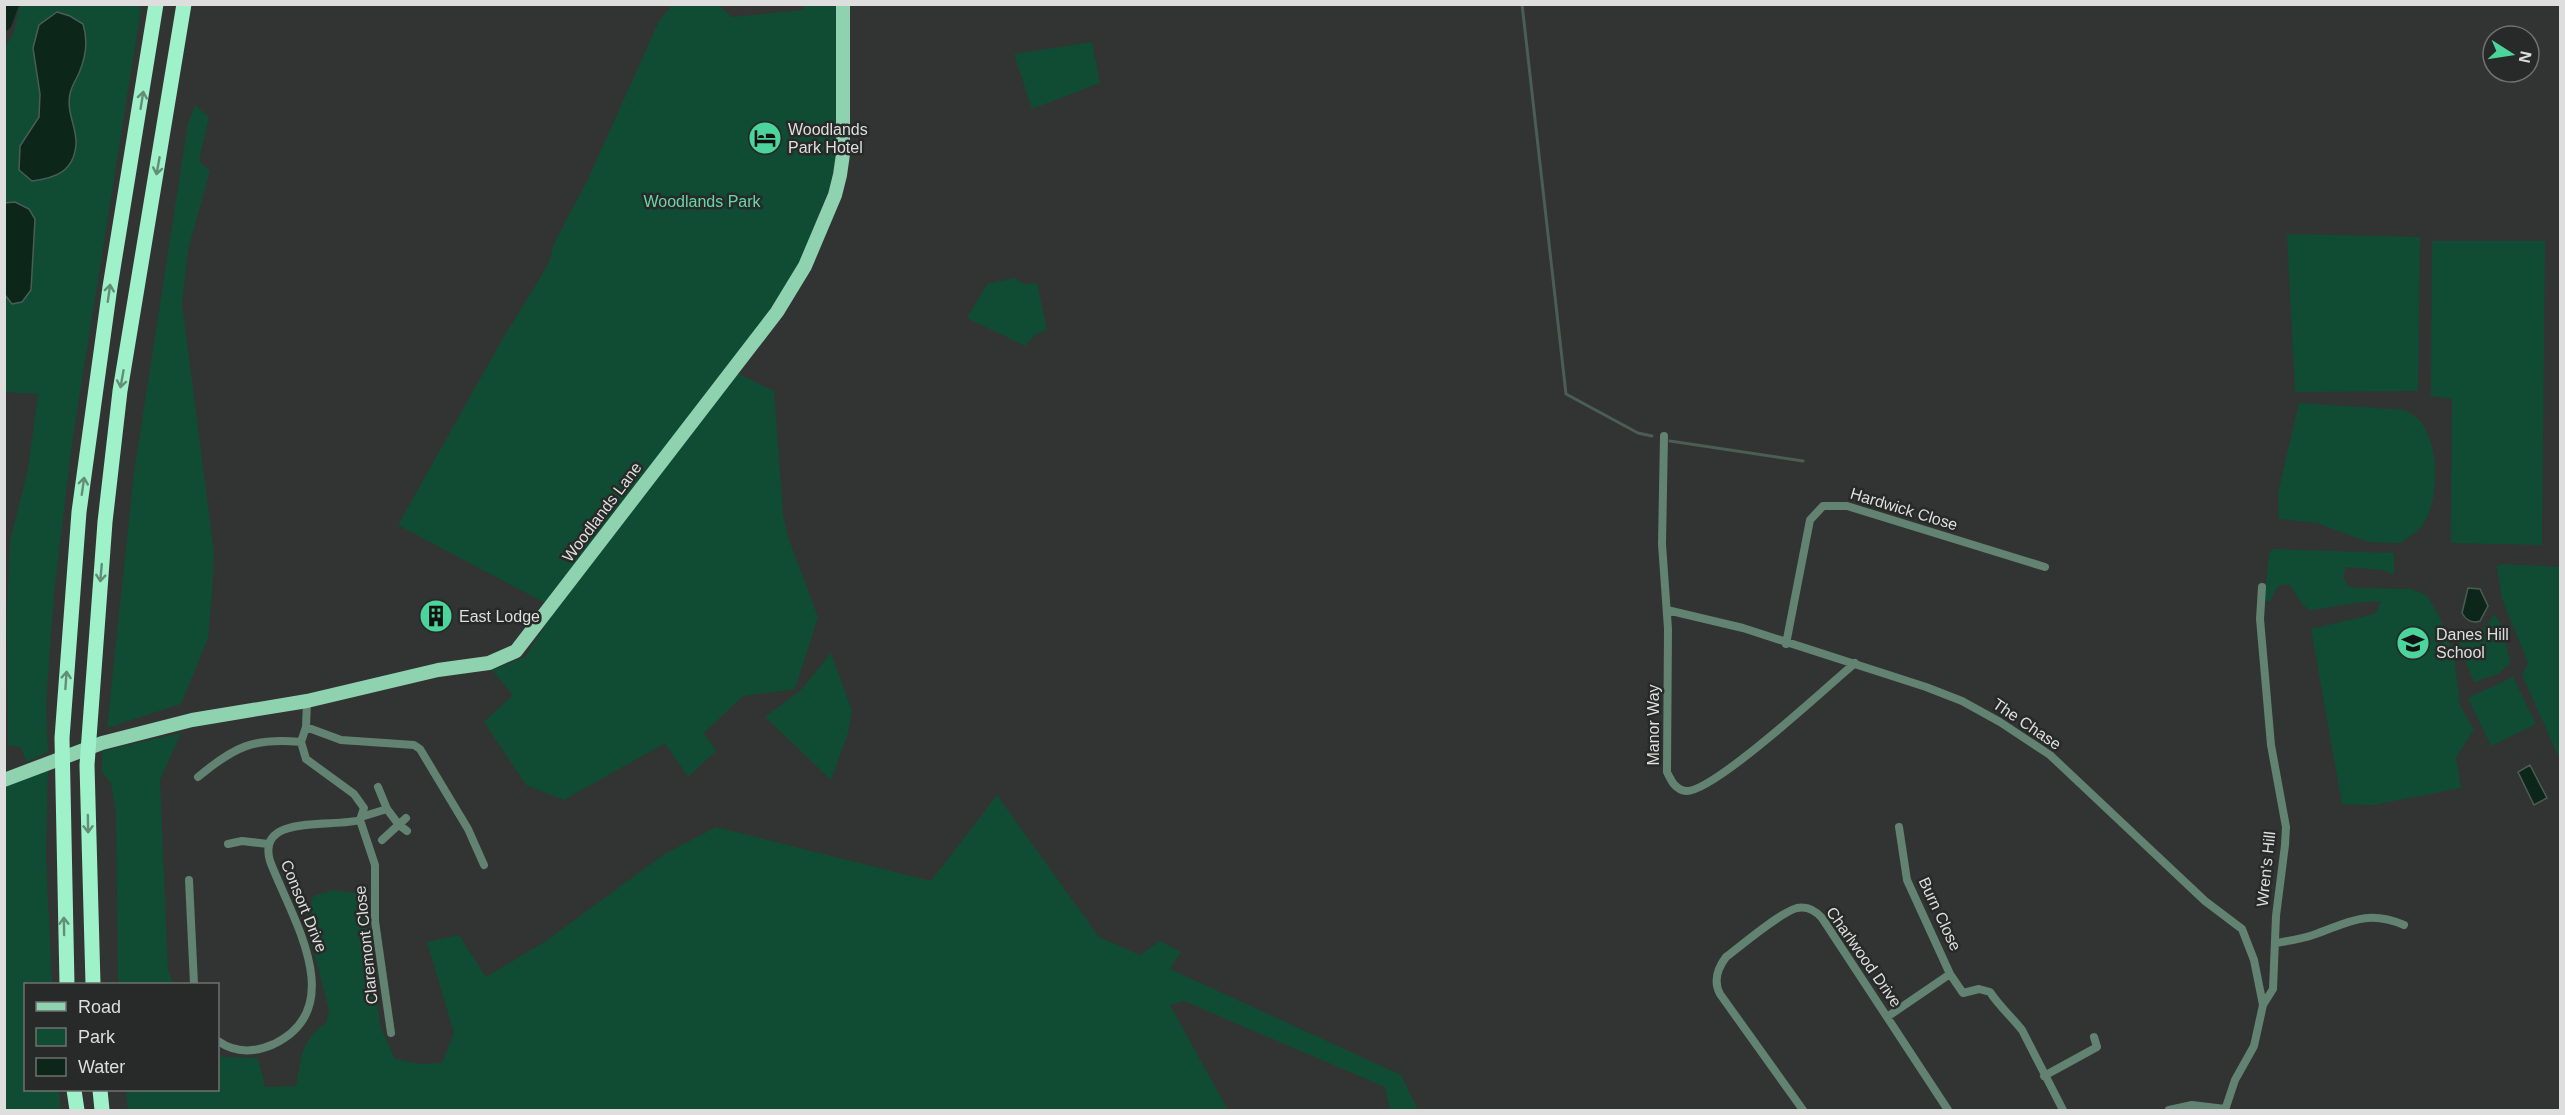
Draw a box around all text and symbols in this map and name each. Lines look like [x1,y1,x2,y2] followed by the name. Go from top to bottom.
[2481,24,2541,84] north arrow
[2516,50,2535,64] text: N
[136,91,147,111] one-way arrow
[747,120,783,156] hotel icon: Woodlands Park Hotel
[788,121,868,156] place label: Woodlands Park Hotel
[152,156,163,175] one-way arrow
[643,193,762,210] park label: Woodlands Park
[104,283,115,303] one-way arrow
[116,369,127,388] one-way arrow
[559,459,645,565] street label: Woodlands Lane
[77,476,88,496] one-way arrow
[1848,485,1960,533] street label: Hardwick Close
[95,562,106,582] one-way arrow
[418,598,454,634] building icon: East Lodge
[459,608,540,625] place label: East Lodge
[2395,625,2431,661] school or university icon: Danes Hill School
[2436,626,2509,661] place label: Danes Hill School
[61,671,72,691] one-way arrow
[1645,684,1662,766] street label: Manor Way
[1990,695,2064,753] street label: The Chase
[82,813,94,833] one-way arrow
[2254,830,2278,908] street label: Wren's Hill
[278,857,330,955] street label: Consort Drive
[1916,875,1964,954] street label: Burn Close
[351,885,381,1005] street label: Claremont Close
[1823,904,1905,1010] street label: Charlwood Drive
[58,917,70,937] one-way arrow
[24,983,219,1091] legend
[78,997,121,1017] text: Road
[78,1027,116,1047] text: Park
[78,1057,125,1077] text: Water

